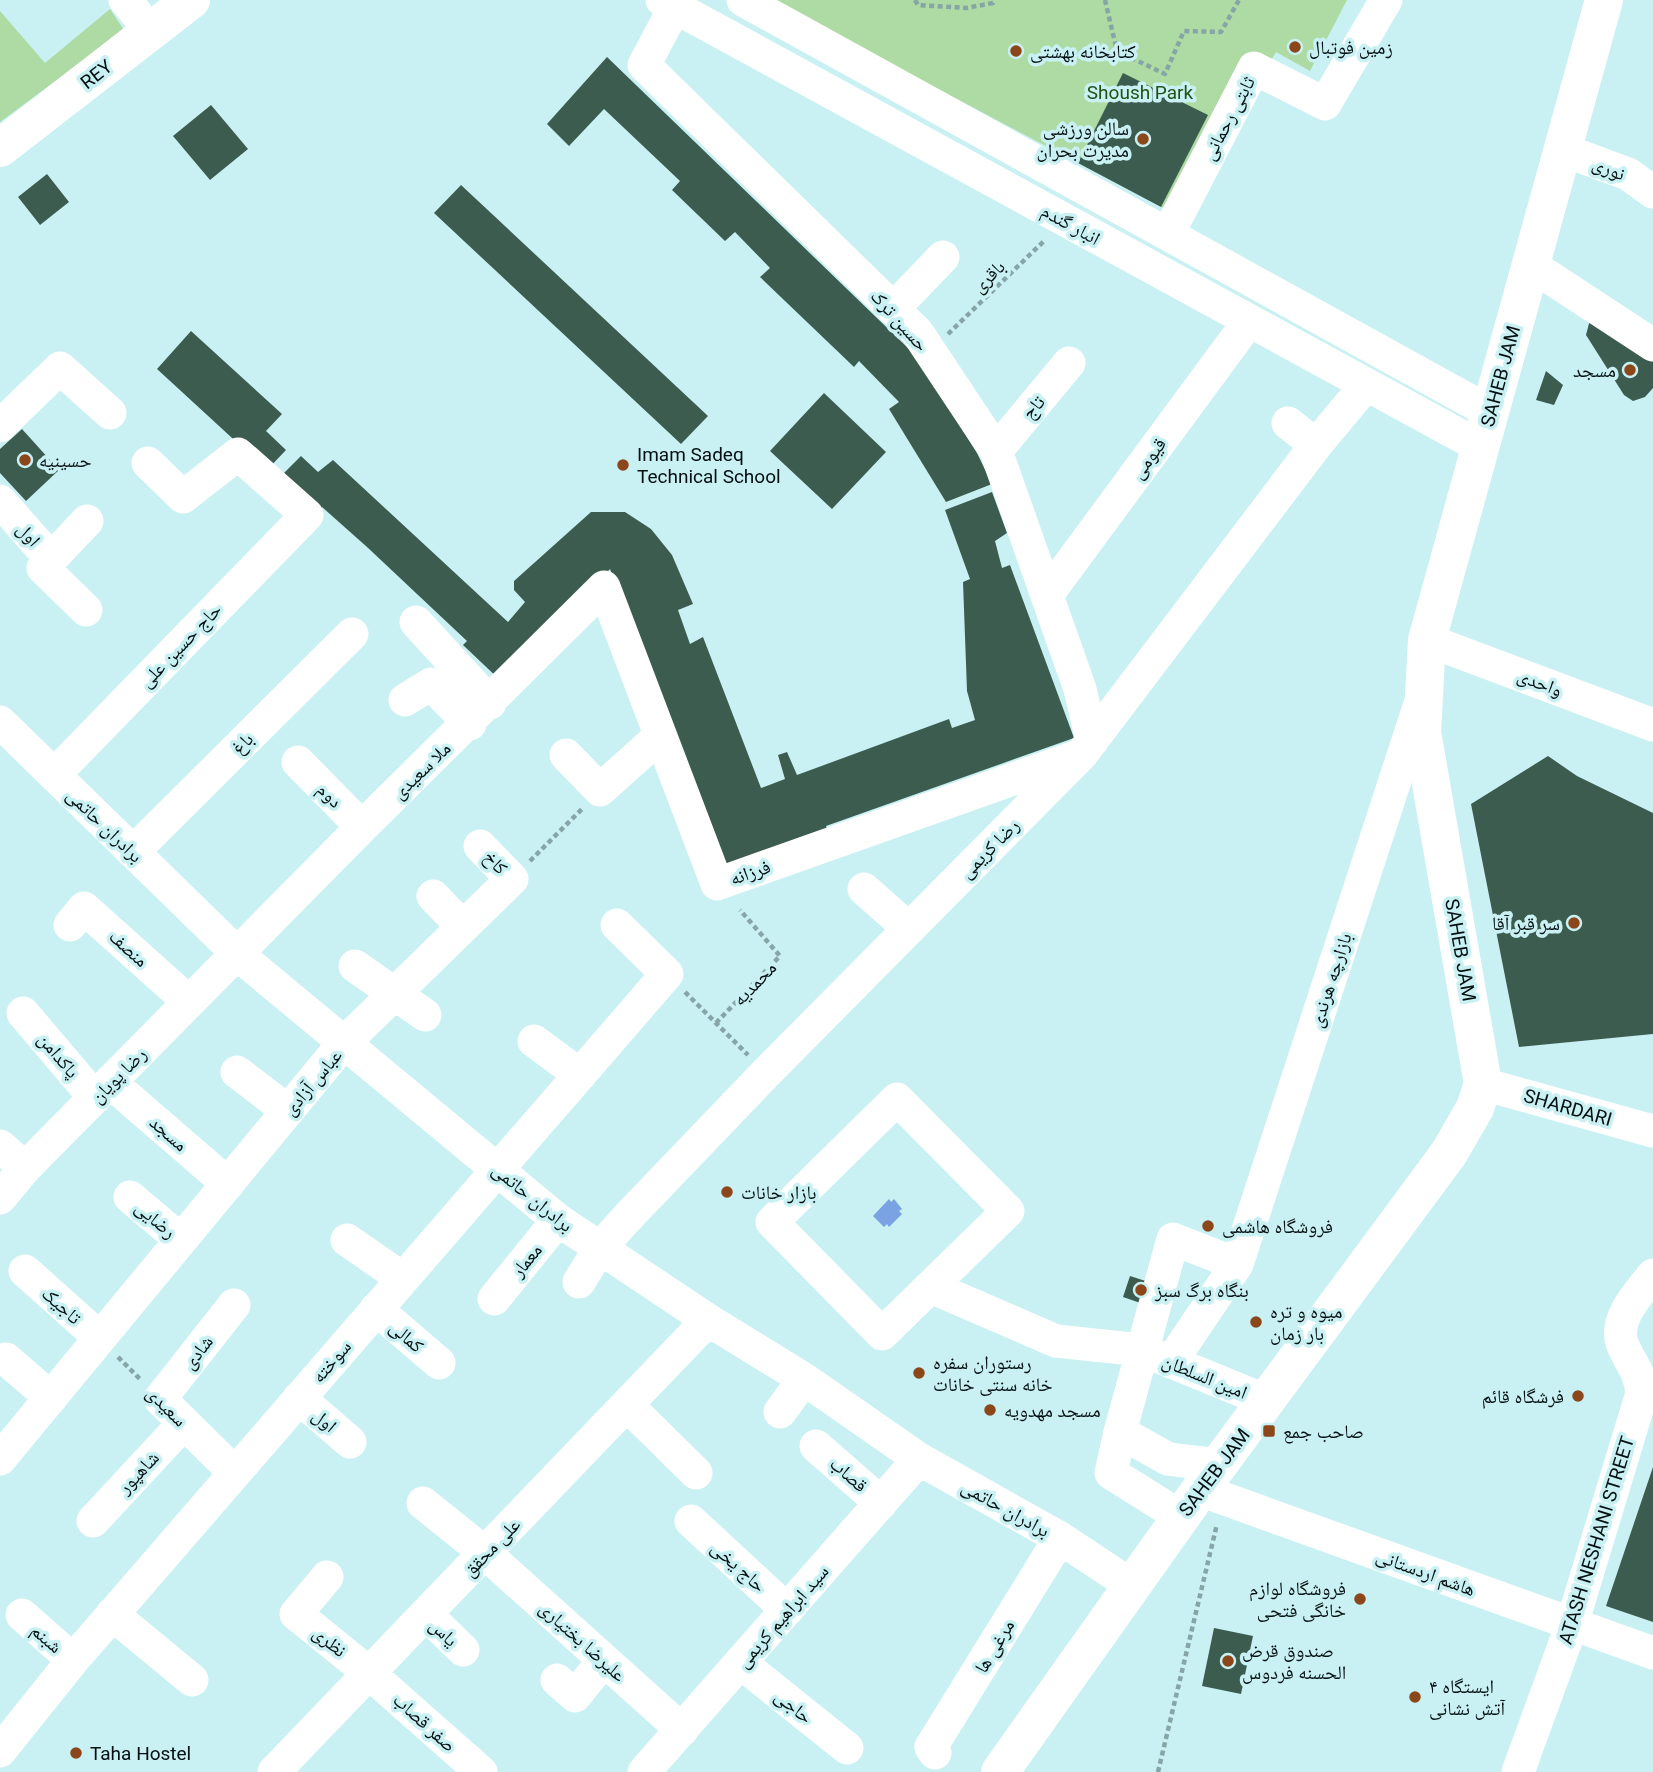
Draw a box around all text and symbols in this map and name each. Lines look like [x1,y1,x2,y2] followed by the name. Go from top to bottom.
[1309,36,1393,59] place label: زمین فوتبال
[1287,39,1303,55] marker: زمین فوتبال
[1030,40,1136,63] place label: کتابخانه بهشتی
[1008,43,1024,59] marker: کتابخانه بهشتی
[76,55,117,94] street label: REY
[1197,72,1260,164] street label: ثابتی رحمانی
[1087,81,1194,104] park label: Shoush Park
[1037,117,1129,162] place label: سالن ورزشی مدیرت بحران
[1135,131,1151,147] marker: سالن ورزشی مدیرت بحران
[1589,152,1629,185] street label: نوری
[1036,199,1104,252] street label: انبار گندم
[967,255,1010,298] street label: باقری
[866,285,933,356] street label: حسین ترک
[1476,323,1525,429] street label: SAHEB JAM
[1573,359,1616,382] place label: مسجد
[1622,362,1638,378] marker: مسجد
[1017,391,1050,424] street label: تاج
[1126,433,1171,483] street label: قیومی
[637,443,781,488] place label: Imam Sadeq Technical School
[39,449,92,472] place label: حسینیه
[17,452,33,468] marker: حسینیه
[615,457,631,473] marker: Imam Sadeq Technical School
[12,517,45,551] street label: اول
[134,598,226,692] street label: حاج حسین علی
[1514,663,1566,701] street label: واحدی
[227,728,258,759] street label: باغ
[387,737,456,804] street label: ملا سعیدی
[311,778,347,814] street label: دوم
[62,783,148,867] street label: برادران حاتمی
[955,814,1024,883] street label: رضا کریمی
[479,845,513,879] street label: کاخ
[727,855,773,890] street label: فرزانه
[1440,897,1481,1003] street label: SAHEB JAM
[1492,912,1560,935] place label: سر قبر آقا
[1566,915,1582,931] marker: سر قبر آقا
[104,925,153,972] street label: منصف
[1304,930,1357,1030] street label: بازارچه هرندی
[728,956,781,1010] street label: محمدیه
[33,1028,84,1083] street label: پاکدامن
[86,1043,151,1108] street label: رضا پویان
[278,1044,347,1120] street label: عباس آزادی
[1521,1084,1615,1131] street label: SHARDARI
[145,1111,192,1156] street label: مسجد
[488,1158,578,1237] street label: برادران حاتمی
[741,1181,817,1204] place label: بازار خانات
[719,1184,735,1200] marker: بازار خانات
[130,1196,181,1243] street label: رضایی
[1222,1215,1333,1238] place label: فروشگاه هاشمی
[1200,1218,1216,1234] marker: فروشگاه هاشمی
[505,1239,547,1283] street label: معمار
[1154,1279,1249,1302] place label: بنگاه برگ سبز
[37,1282,86,1329] street label: تاجیک
[1133,1282,1149,1298] marker: بنگاه برگ سبز
[1270,1300,1342,1345] place label: میوه و تره بار زمان
[1248,1314,1264,1330] marker: میوه و تره بار زمان
[385,1315,428,1357] street label: کمالی
[177,1331,218,1374] street label: شادی
[307,1335,356,1387] street label: سوخته
[1159,1349,1251,1404] street label: امین السلطان
[933,1351,1053,1396] place label: رستوران سفره خانه سنتی خانات
[911,1365,927,1381] marker: رستوران سفره خانه سنتی خانات
[142,1381,192,1431] street label: سعیدی
[1482,1385,1564,1409] place label: فرشگاه قائم
[1570,1388,1586,1404] marker: فرشگاه قائم
[1004,1399,1101,1422] place label: مسجد مهدویه
[982,1402,998,1418] marker: مسجد مهدویه
[308,1404,342,1437] street label: اول
[1283,1420,1364,1444] place label: صاحب جمع
[1261,1423,1277,1439] marker: صاحب جمع
[1174,1424,1255,1521] street label: SAHEB JAM
[1554,1433,1639,1647] street label: ATASH NESHANI STREET
[112,1446,164,1499] street label: شاهپور
[825,1452,872,1497] street label: قصاب
[958,1475,1054,1542] street label: برادران حاتمی
[458,1513,525,1582] street label: علی محقق
[706,1536,771,1597] street label: حاج یخی
[1373,1544,1479,1602] street label: هاشم اردستانی
[731,1560,834,1673] street label: سید ابراهیم کریمی
[1249,1577,1346,1622] place label: فروشگاه لوازم خانگی فتحی
[1352,1591,1368,1607] marker: فروشگاه لوازم خانگی فتحی
[535,1596,631,1687] street label: علیرضا بختیاری
[425,1613,463,1651] street label: یاس
[970,1615,1019,1677] street label: مرغی ها
[26,1619,67,1659] street label: شبنم
[308,1621,351,1662] street label: نظری
[1242,1639,1346,1684] place label: صندوق قرض الحسنه فردوس
[1220,1653,1236,1669] marker: صندوق قرض الحسنه فردوس
[1429,1675,1506,1720] place label: ایستگاه ۴ آتش نشانی
[770,1684,817,1729] street label: حاجی
[388,1688,461,1757] street label: صفر قصاب
[1407,1689,1423,1705] marker: ایستگاه ۴ آتش نشانی
[90,1742,191,1765] place label: Taha Hostel
[68,1745,84,1761] marker: Taha Hostel

